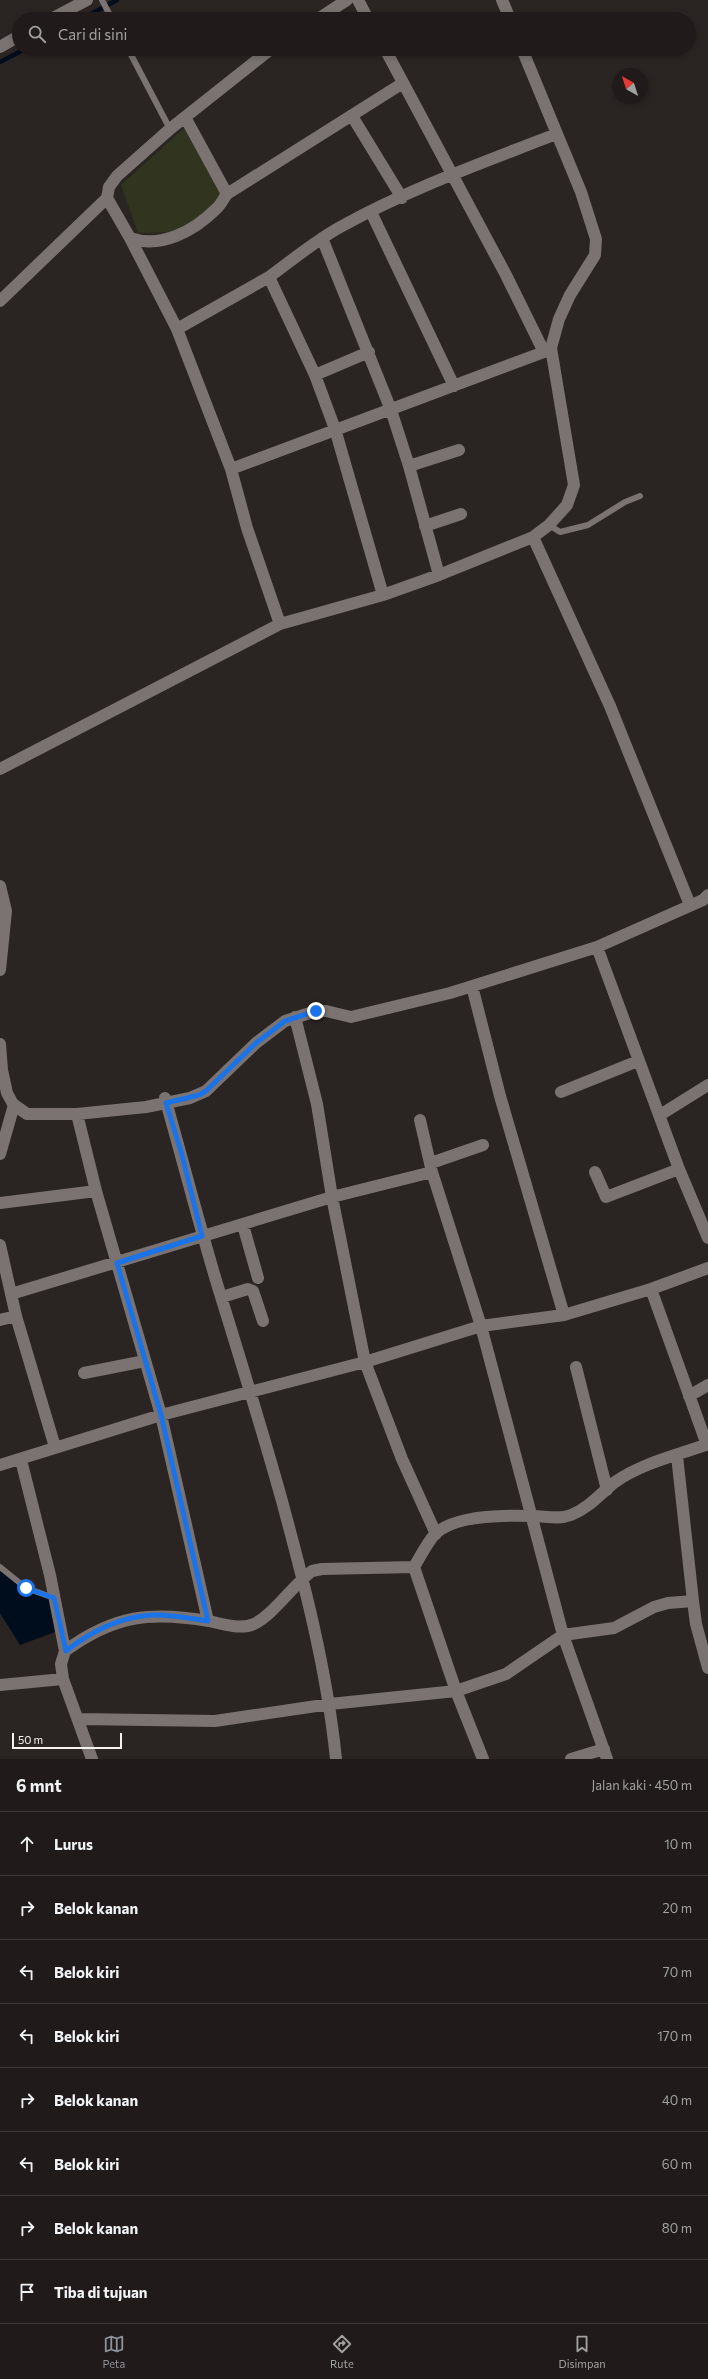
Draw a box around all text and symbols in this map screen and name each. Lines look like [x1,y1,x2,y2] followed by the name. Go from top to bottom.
[12,12,696,56] search box
[26,23,48,45] icon: search
[58,25,127,43] text: Cari di sini
[612,68,648,104] north arrow
[307,1002,325,1020] route end
[17,1579,35,1597] route start
[12,1731,122,1750] scale bar
[18,1733,43,1746] text: 50 m
[16,1775,62,1796] text: 6 mnt
[592,1777,692,1793] text: Jalan kaki · 450 m
[16,1833,38,1855] icon: ahead
[54,1835,93,1853] text: Lurus
[664,1836,692,1852] text: 10 m
[16,1897,38,1919] icon: right
[54,1899,138,1917] text: Belok kanan
[663,1900,692,1916] text: 20 m
[16,1961,38,1983] icon: left
[54,1963,120,1981] text: Belok kiri
[663,1964,692,1980] text: 70 m
[16,2025,38,2047] icon: left
[54,2027,120,2045] text: Belok kiri
[657,2028,692,2044] text: 170 m
[16,2089,38,2111] icon: right
[54,2091,138,2109] text: Belok kanan
[662,2092,692,2108] text: 40 m
[16,2153,38,2175] icon: left
[54,2155,120,2173] text: Belok kiri
[662,2156,692,2172] text: 60 m
[16,2217,38,2239] icon: right
[54,2219,138,2237] text: Belok kanan
[662,2220,692,2236] text: 80 m
[16,2281,38,2303] icon: arrive
[54,2283,148,2301] text: Tiba di tujuan
[102,2333,125,2370] tab: Peta
[330,2333,354,2370] tab: Rute
[559,2333,606,2370] tab: Disimpan

